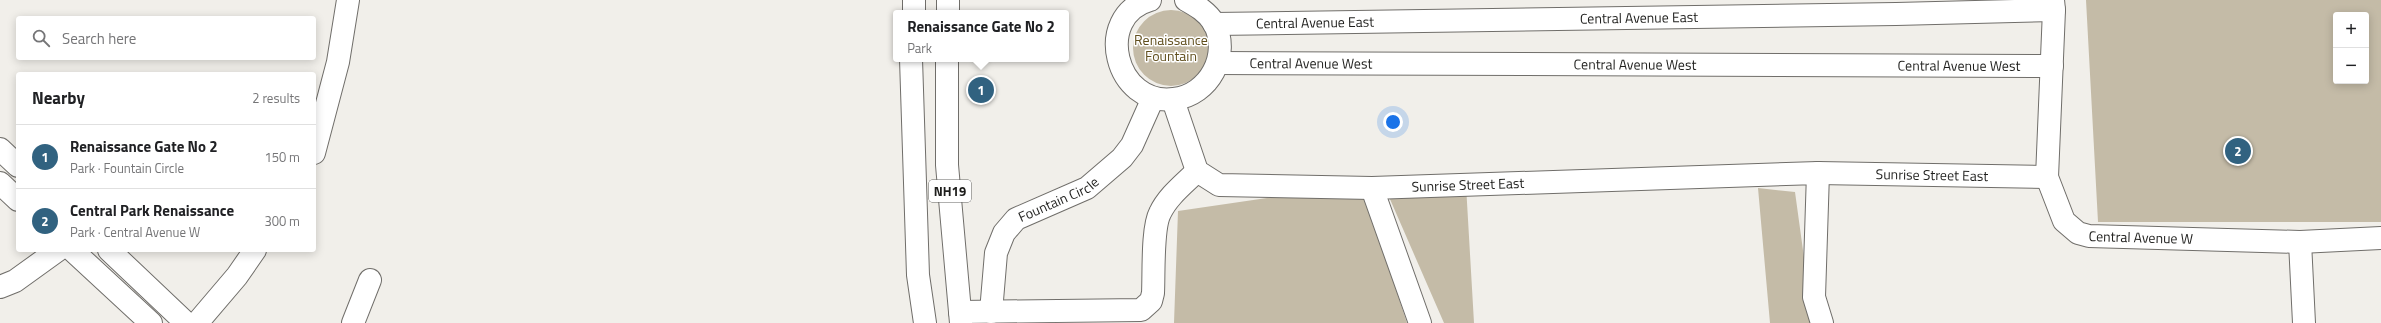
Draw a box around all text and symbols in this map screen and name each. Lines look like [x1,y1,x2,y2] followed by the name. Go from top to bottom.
[1580,6,1698,29] street label: Central Avenue East
[893,10,1069,62] popup
[1256,11,1374,33] street label: Central Avenue East
[2333,12,2369,84] map controls
[2333,12,2369,48] button: +
[907,15,1055,38] text: Renaissance Gate No 2
[16,16,316,60] search box
[30,27,52,49] icon: search
[62,27,136,50] text: Search here
[1134,29,1208,66] park label: Renaissance Fountain
[907,38,932,58] text: Park
[2333,48,2369,84] button: −
[1250,52,1372,74] street label: Central Avenue West
[1574,53,1696,75] street label: Central Avenue West
[1898,54,2020,76] street label: Central Avenue West
[968,75,994,105] pin: 1
[32,85,85,111] text: Nearby
[252,88,300,108] text: 2 results
[1383,112,1403,132] your location
[70,135,218,158] text: Renaissance Gate No 2
[2225,136,2251,166] pin: 2
[41,147,49,167] text: 1
[264,147,300,167] text: 150 m
[70,158,184,178] text: Park · Fountain Circle
[1876,163,1989,186] street label: Sunrise Street East
[1015,171,1103,227] street label: Fountain Circle
[1411,172,1525,197] street label: Sunrise Street East
[929,180,971,202] road number: NH19
[70,199,234,222] text: Central Park Renaissance
[41,211,49,231] text: 2
[264,211,300,231] text: 300 m
[70,222,200,242] text: Park · Central Avenue W
[2088,225,2193,249] street label: Central Avenue W

